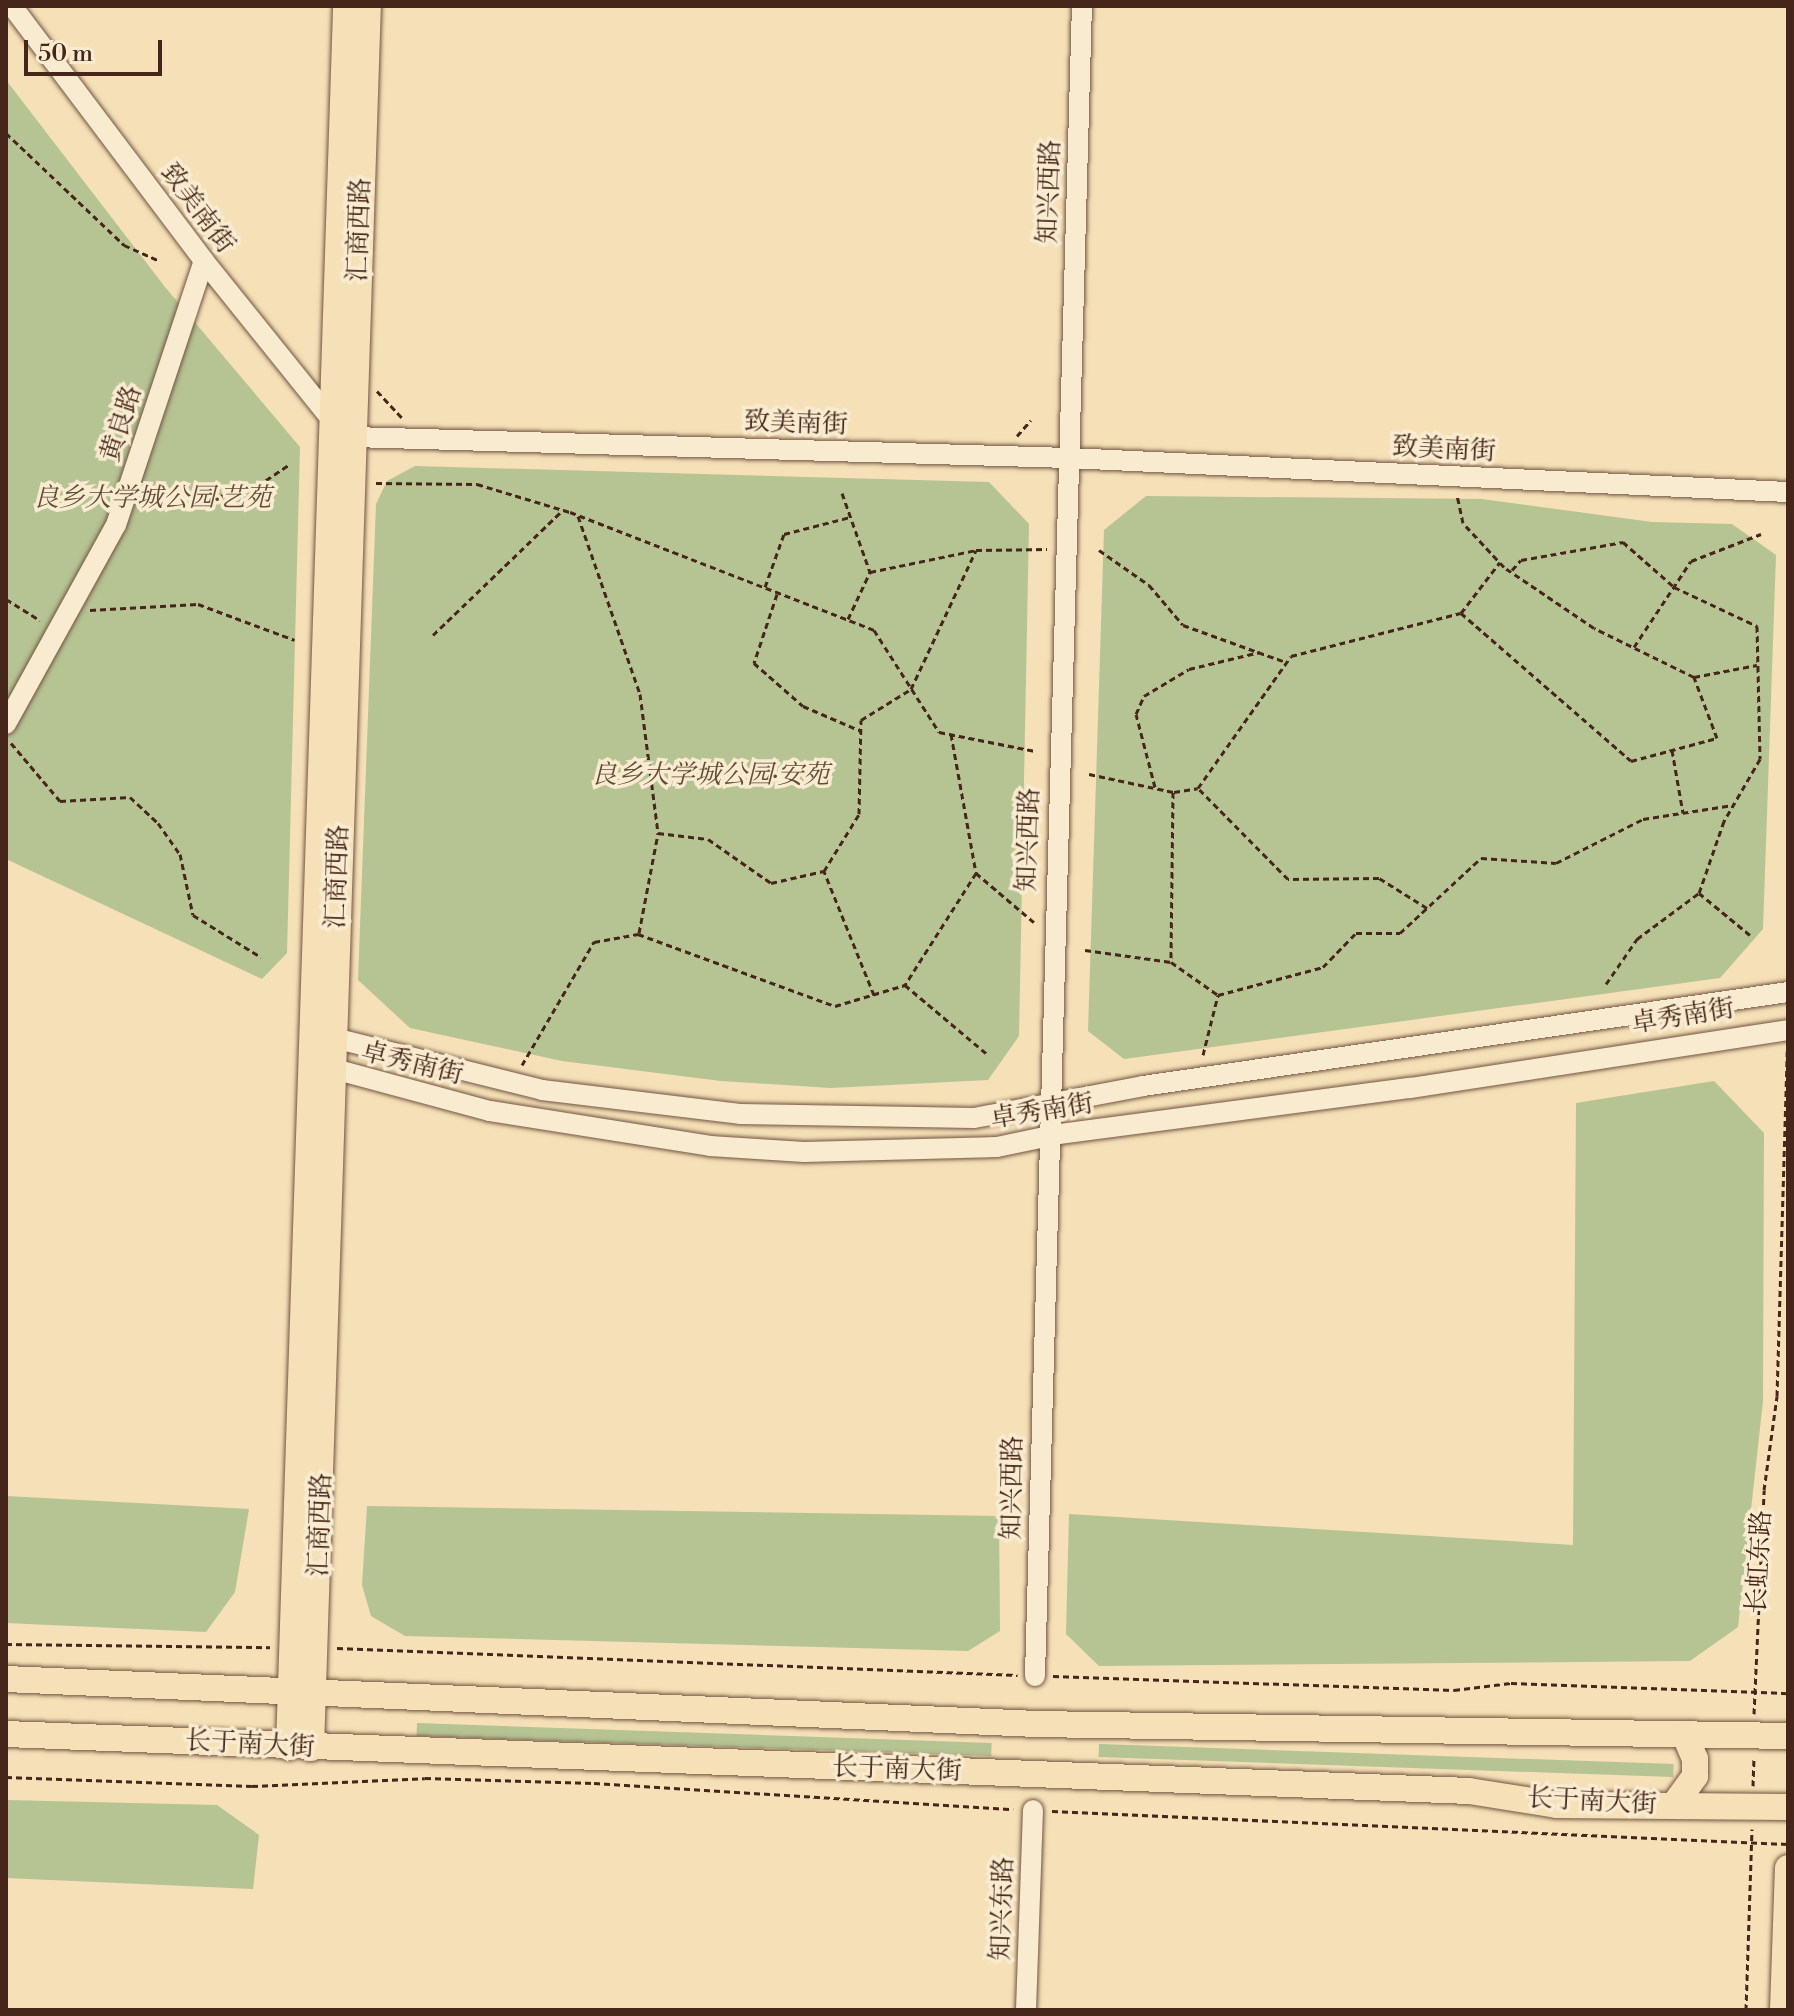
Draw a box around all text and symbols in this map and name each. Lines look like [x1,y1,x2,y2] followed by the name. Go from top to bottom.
[28,24,166,74] scale bar
[38,39,93,69] text: 50 m
[1033,139,1067,245] street label: 知兴西路
[153,158,241,260] street label: 致美南街
[343,177,377,283] street label: 汇商西路
[95,382,149,466] street label: 黄良路
[743,407,849,441] street label: 致美南街
[1391,432,1497,468] street label: 致美南街
[33,483,271,515] park label: 良乡大学城公园·艺苑
[591,760,829,792] park label: 良乡大学城公园·安苑
[1012,787,1046,893] street label: 知兴西路
[321,824,355,930] street label: 汇商西路
[1629,993,1737,1041] street label: 卓秀南街
[358,1036,466,1092] street label: 卓秀南街
[988,1088,1096,1136] street label: 卓秀南街
[996,1436,1030,1540] street label: 知兴西路
[304,1472,338,1578] street label: 汇商西路
[1742,1509,1778,1615] street label: 长虹东路
[184,1726,316,1764] street label: 长于南大街
[831,1752,963,1788] street label: 长于南大街
[1526,1783,1658,1821] street label: 长于南大街
[986,1856,1020,1962] street label: 知兴东路

